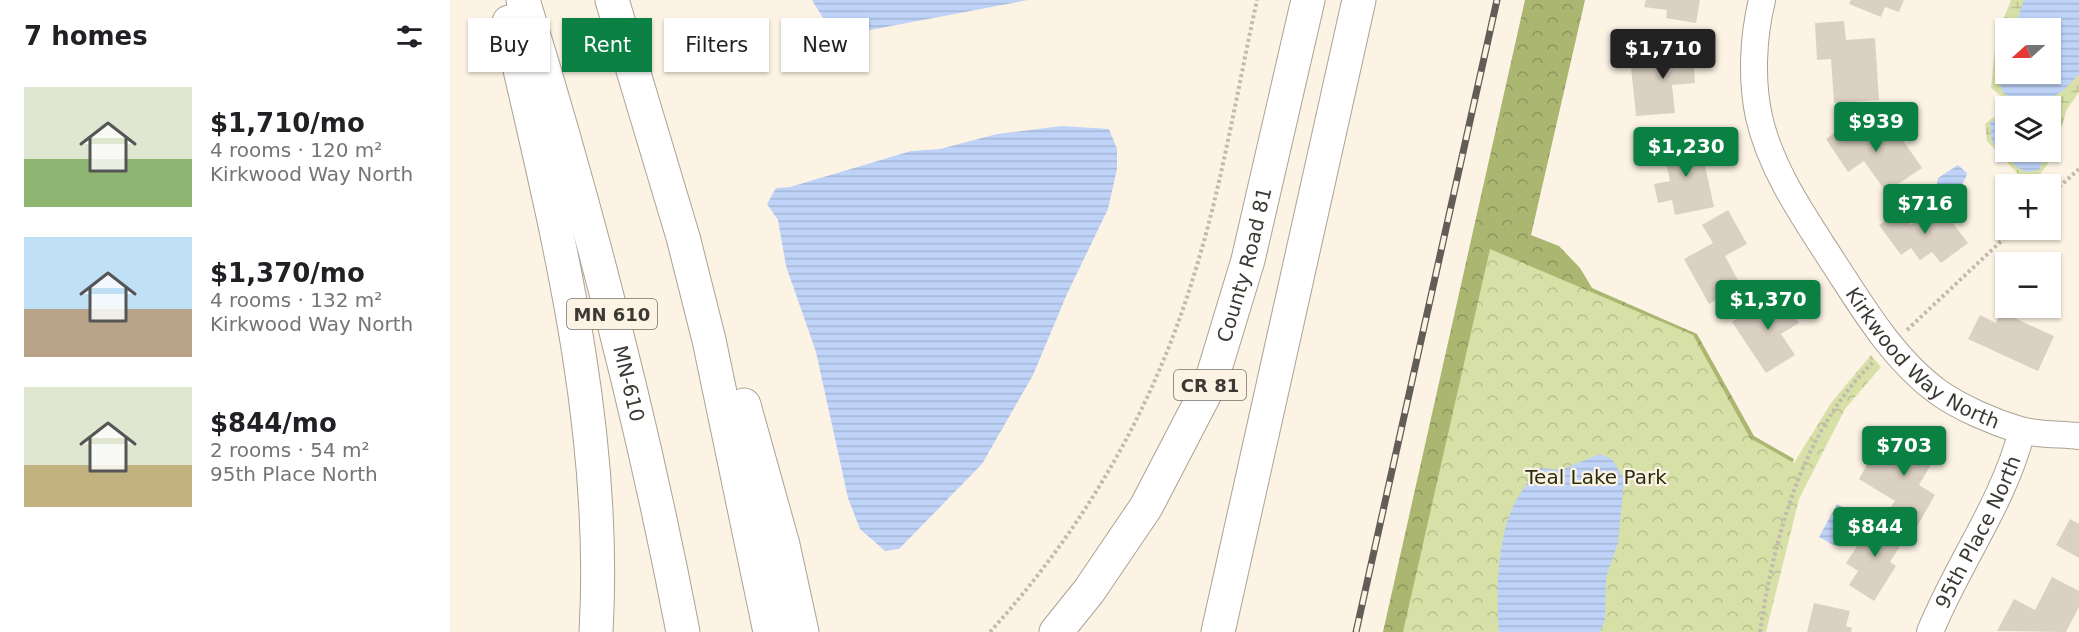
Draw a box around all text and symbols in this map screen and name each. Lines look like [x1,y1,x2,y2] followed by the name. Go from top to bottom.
[468,18,550,72] chip: Buy
[562,18,652,72] chip: Rent
[664,18,769,72] chip: Filters
[781,18,869,72] chip: New
[1995,18,2061,84] north arrow
[1995,18,2061,318] map controls
[393,20,426,53] icon: filters
[24,21,148,51] text: 7 homes
[1614,29,1712,80] pin: $1,710
[1624,36,1702,60] text: $1,710
[1995,96,2061,162] button: layers
[1840,102,1912,153] pin: $939
[210,108,365,138] text: $1,710/mo
[1848,109,1904,133] text: $939
[72,111,144,183] icon: home
[1637,127,1735,178] pin: $1,230
[1647,134,1725,158] text: $1,230
[210,138,382,162] text: 4 rooms · 120 m²
[210,162,413,186] text: Kirkwood Way North
[1995,174,2061,240] button: +
[1889,184,1961,235] pin: $716
[1212,185,1276,345] street label: County Road 81
[1897,191,1953,215] text: $716
[1995,252,2061,318] button: −
[210,258,365,288] text: $1,370/mo
[72,261,144,333] icon: home
[1719,280,1817,331] pin: $1,370
[1841,283,2003,434] street label: Kirkwood Way North
[1729,287,1807,311] text: $1,370
[210,288,382,312] text: 4 rooms · 132 m²
[567,299,657,329] road number: MN 610
[210,312,413,336] text: Kirkwood Way North
[608,343,650,424] street label: MN-610
[1174,370,1246,400] road number: CR 81
[210,408,337,438] text: $844/mo
[72,411,144,483] icon: home
[1868,426,1940,477] pin: $703
[1876,433,1932,457] text: $703
[210,438,370,462] text: 2 rooms · 54 m²
[1930,452,2026,612] street label: 95th Place North
[210,462,378,486] text: 95th Place North
[1524,465,1667,489] park label: Teal Lake Park
[1839,507,1911,558] pin: $844
[1847,514,1903,538] text: $844

